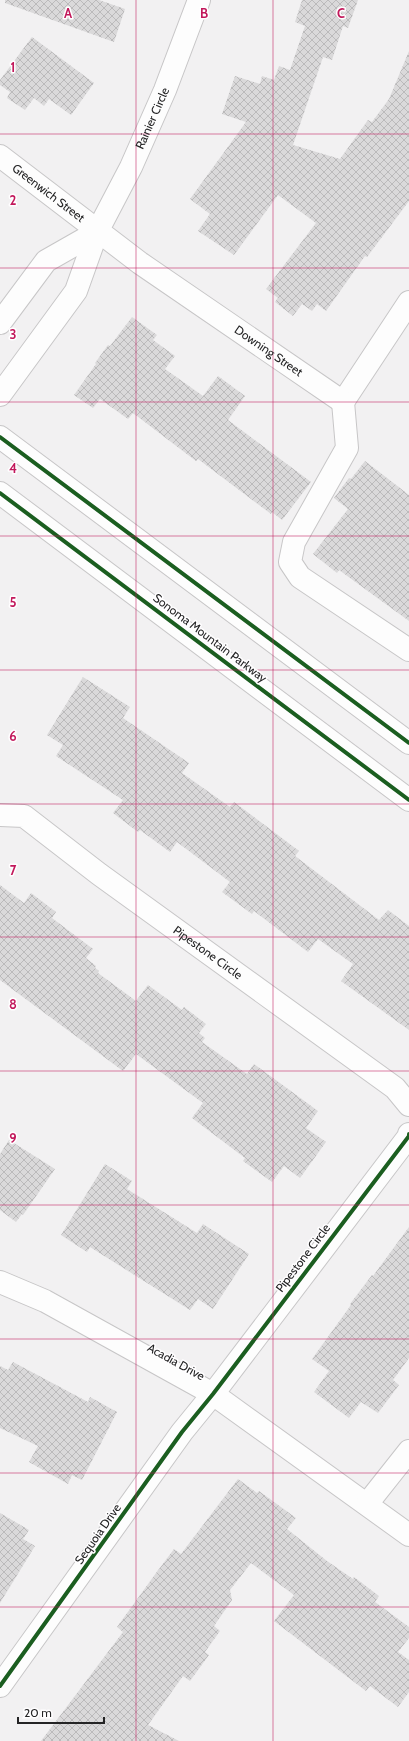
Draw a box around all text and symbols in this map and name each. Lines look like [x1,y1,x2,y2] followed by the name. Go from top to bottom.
[64,5,73,21] text: A
[200,5,208,21] text: B
[337,5,345,21] text: C
[11,59,15,75] text: 1
[132,85,172,151] street label: Rainier Circle
[10,160,88,225] street label: Greenwich Street
[10,192,17,208] text: 2
[232,322,306,379] street label: Downing Street
[9,326,17,342] text: 3
[9,460,17,476] text: 4
[150,590,270,685] street label: Sonoma Mountain Parkway
[10,594,17,610] text: 5
[9,728,17,744] text: 6
[10,862,17,878] text: 7
[171,922,246,982] street label: Pipestone Circle
[9,996,17,1012] text: 8
[9,1130,17,1146] text: 9
[272,1221,333,1295] street label: Pipestone Circle
[145,1340,207,1383] street label: Acadia Drive
[71,1500,124,1567] street label: Sequoia Drive
[18,1699,104,1725] scale bar
[24,1705,52,1720] text: 20 m

